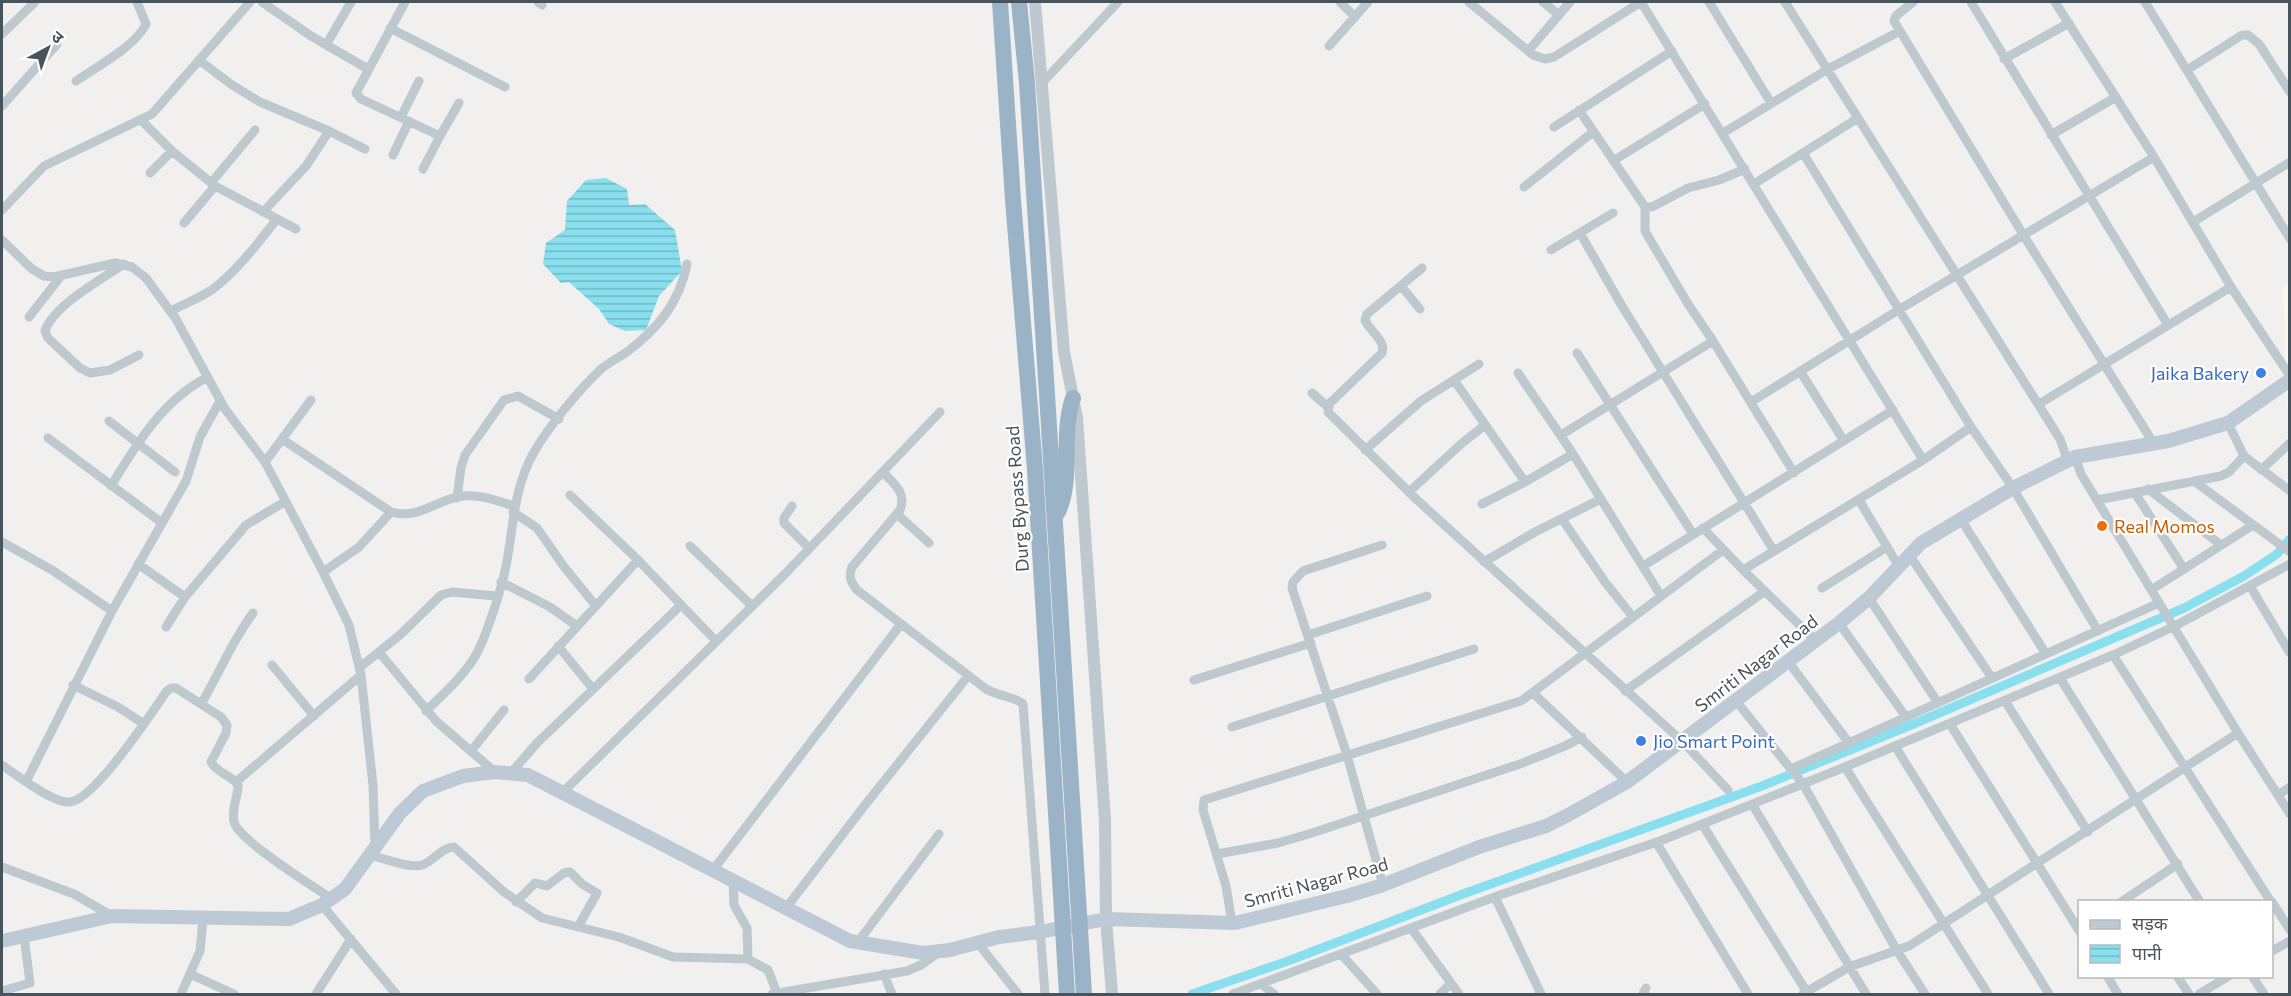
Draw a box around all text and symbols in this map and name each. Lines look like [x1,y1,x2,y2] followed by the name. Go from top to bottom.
[18,18,78,78] north arrow
[48,26,68,47] text: उ
[2151,362,2249,384] place label: Jaika Bakery
[2254,366,2268,380] marker: Jaika Bakery
[1001,425,1033,573] street label: Durg Bypass Road
[2114,515,2215,537] place label: Real Momos
[2095,519,2109,533] marker: Real Momos
[1690,610,1822,716] street label: Smriti Nagar Road
[1653,730,1775,752] place label: Jio Smart Point
[1634,734,1648,748] marker: Jio Smart Point
[1242,852,1390,912] street label: Smriti Nagar Road
[2078,900,2273,978] legend
[2132,912,2169,934] text: सड़क
[2132,942,2162,964] text: पानी

